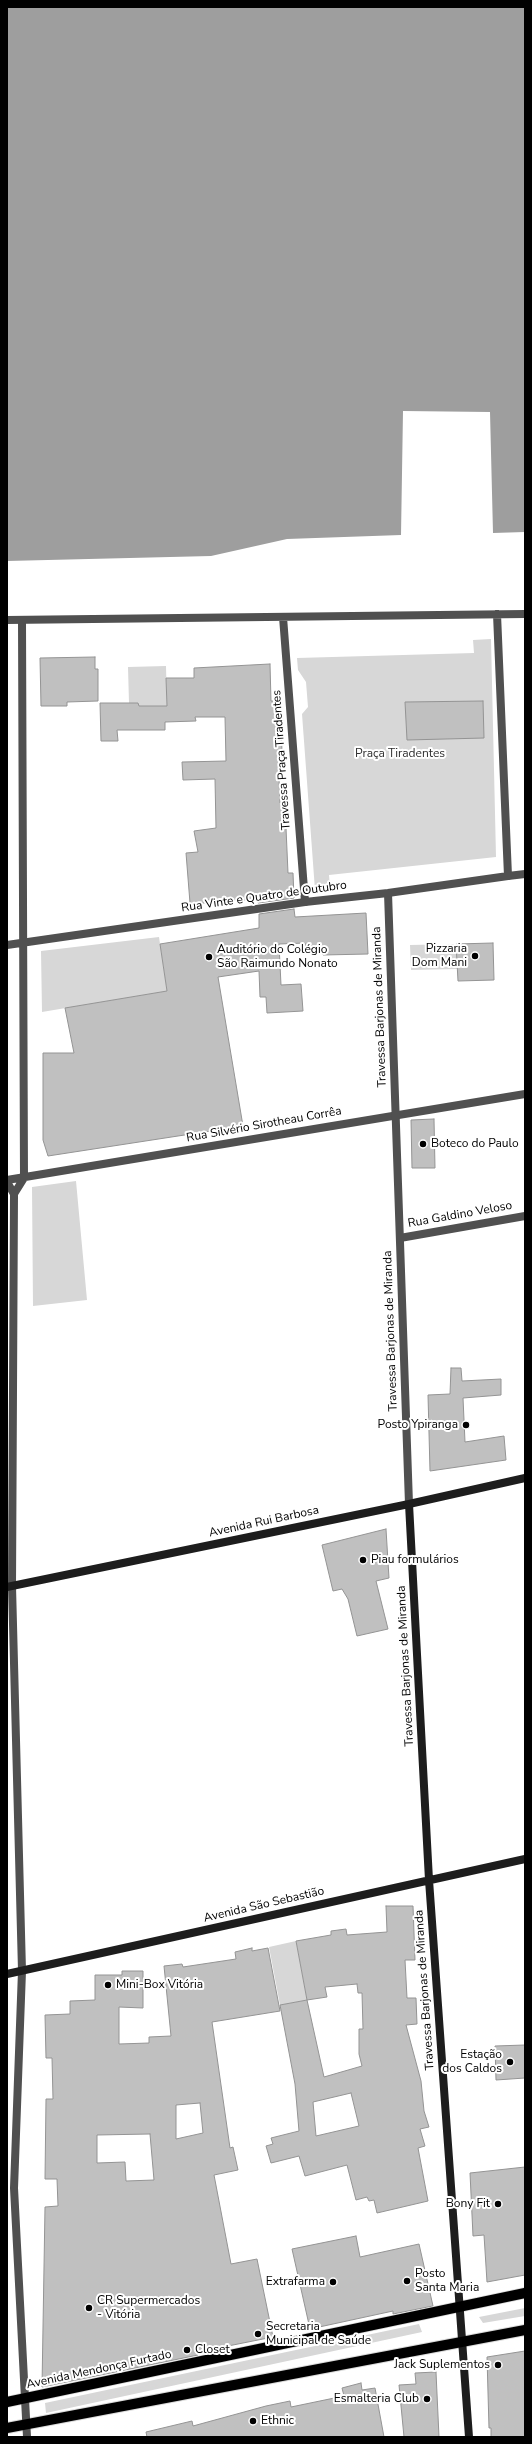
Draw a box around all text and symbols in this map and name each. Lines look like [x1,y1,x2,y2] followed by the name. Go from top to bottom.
[270,689,294,831] street label: Travessa Praça Tiradentes
[355,747,445,761] park label: Praça Tiradentes
[180,878,348,916] street label: Rua Vinte e Quatro de Outubro
[370,926,390,1088] street label: Travessa Barjonas de Miranda
[412,942,467,970] place label: Pizzaria Dom Mani
[217,943,338,971] place label: Auditório do Colégio São Raimundo Nonato
[470,951,480,961] marker: Pizzaria Dom Mani
[204,952,214,962] marker: Auditório do Colégio São Raimundo Nonato
[185,1104,343,1146] street label: Rua Silvério Sirotheau Corrêa
[431,1137,519,1151] place label: Boteco do Paulo
[418,1139,428,1149] marker: Boteco do Paulo
[407,1199,513,1231] street label: Rua Galdino Veloso
[381,1250,401,1412] street label: Travessa Barjonas de Miranda
[378,1418,458,1432] place label: Posto Ypiranga
[461,1420,471,1430] marker: Posto Ypiranga
[208,1503,320,1541] street label: Avenida Rui Barbosa
[371,1553,459,1567] place label: Piau formulários
[358,1555,368,1565] marker: Piau formulários
[395,1585,417,1747] street label: Travessa Barjonas de Miranda
[202,1884,326,1926] street label: Avenida São Sebastião
[412,1909,438,2071] street label: Travessa Barjonas de Miranda
[116,1978,203,1992] place label: Mini-Box Vitória
[103,1980,113,1990] marker: Mini-Box Vitória
[442,2048,502,2076] place label: Estação dos Caldos
[505,2057,515,2067] marker: Estação dos Caldos
[446,2197,490,2211] place label: Bony Fit
[493,2199,503,2209] marker: Bony Fit
[415,2267,479,2295] place label: Posto Santa Maria
[266,2275,325,2289] place label: Extrafarma
[402,2276,412,2286] marker: Posto Santa Maria
[328,2277,338,2287] marker: Extrafarma
[97,2294,200,2322] place label: CR Supermercados - Vitória
[84,2303,94,2313] marker: CR Supermercados - Vitória
[266,2320,371,2348] place label: Secretaria Municipal de Saúde
[253,2329,263,2339] marker: Secretaria Municipal de Saúde
[195,2343,230,2357] place label: Closet
[182,2345,192,2355] marker: Closet
[25,2348,173,2392] street label: Avenida Mendonça Furtado
[394,2358,490,2372] place label: Jack Suplementos
[493,2360,503,2370] marker: Jack Suplementos
[334,2392,419,2406] place label: Esmalteria Club
[422,2394,432,2404] marker: Esmalteria Club
[261,2414,294,2428] place label: Ethnic
[248,2416,258,2426] marker: Ethnic

